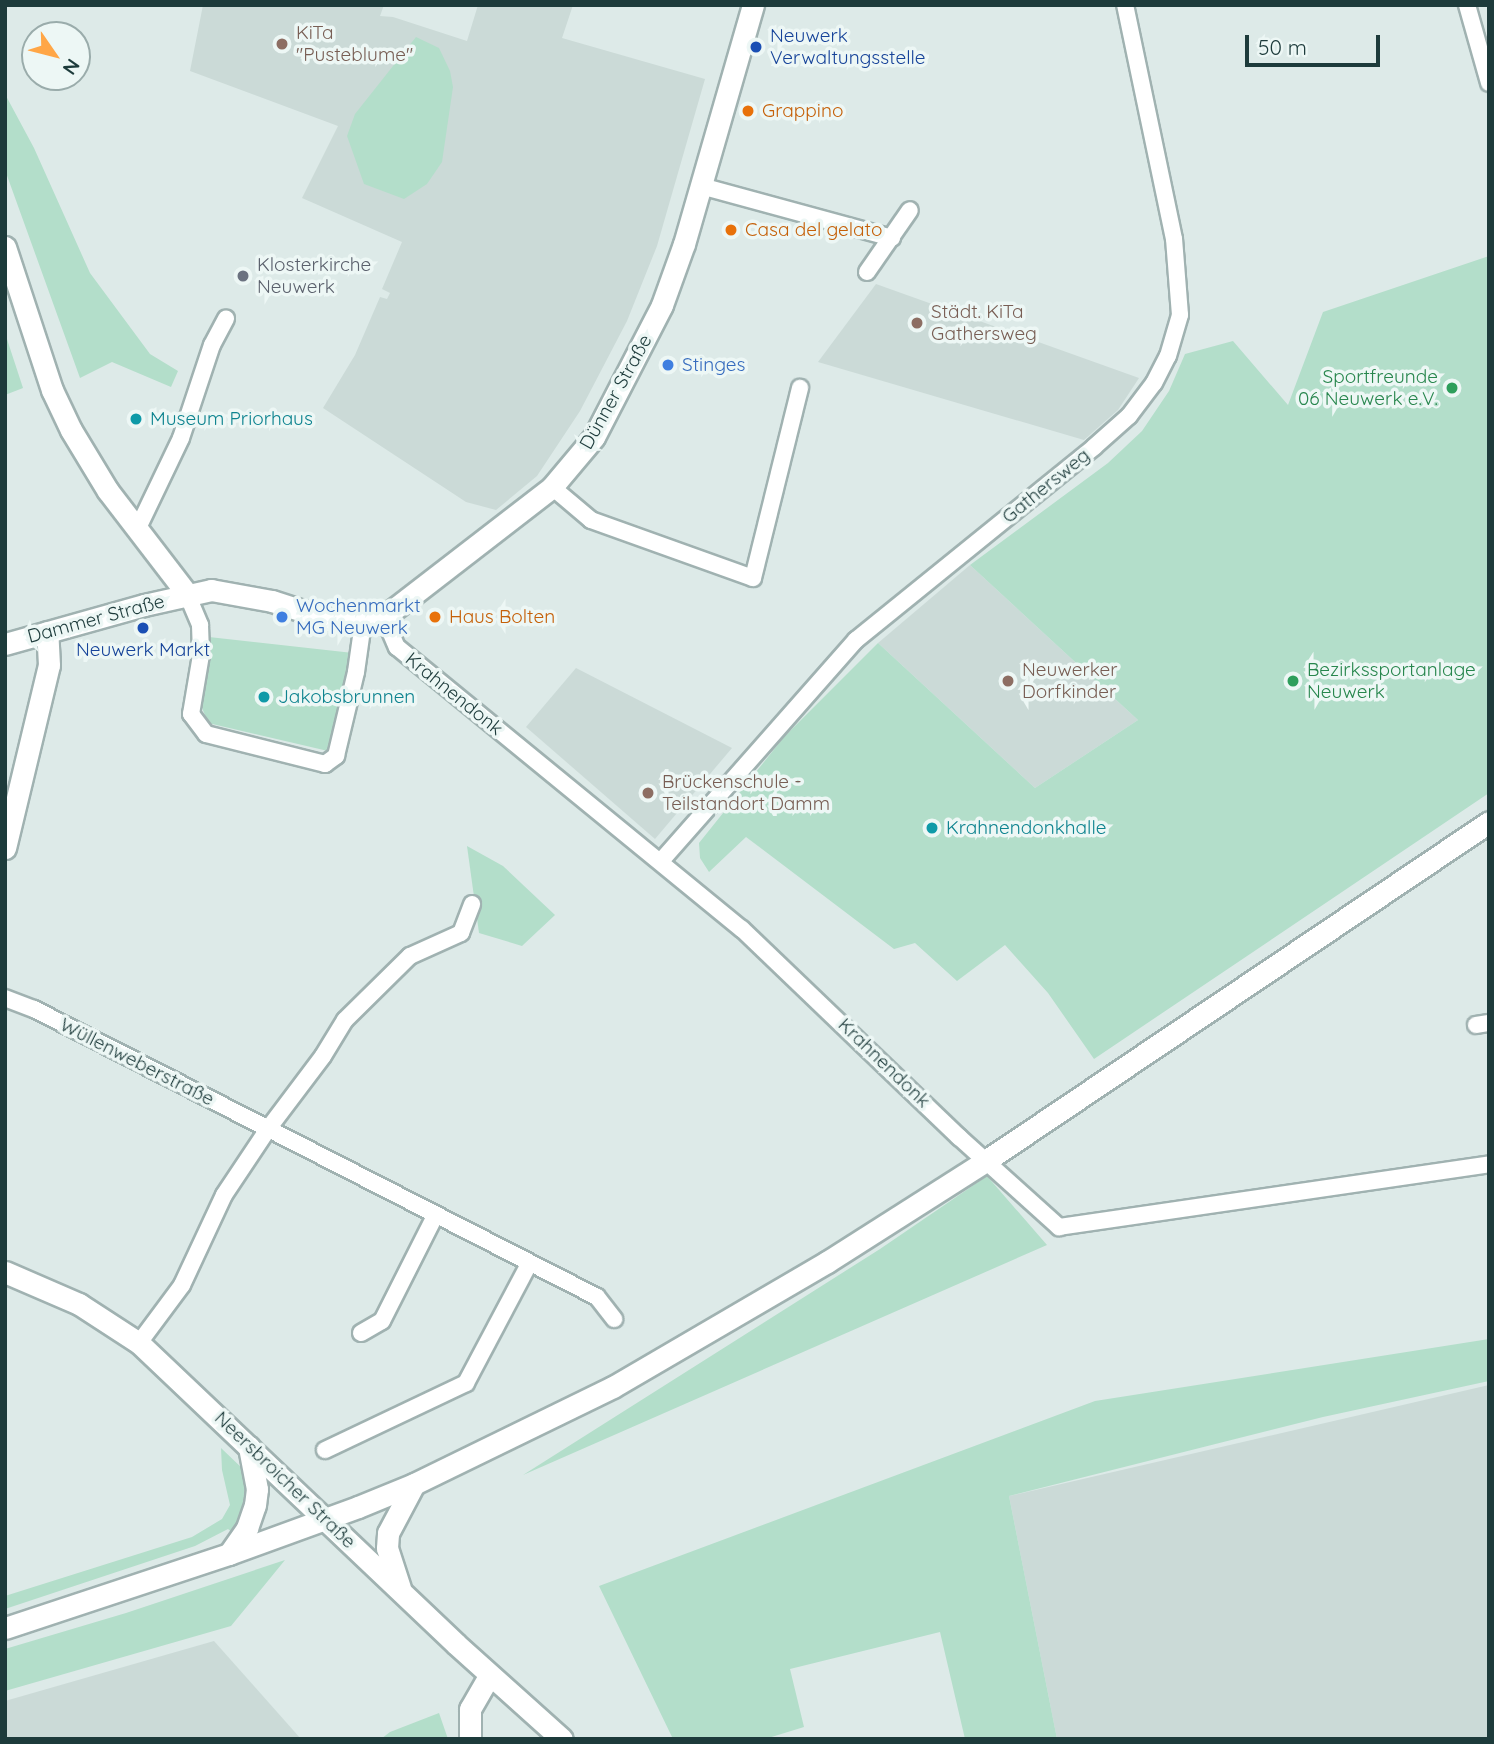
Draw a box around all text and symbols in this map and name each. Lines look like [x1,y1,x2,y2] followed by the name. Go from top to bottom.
[21,21,91,91] north arrow
[1249,21,1384,65] scale bar
[296,22,413,66] place label: KiTa "Pusteblume"
[770,25,925,69] place label: Neuwerk Verwaltungsstelle
[1258,34,1307,60] text: 50 m
[274,36,290,52] marker: KiTa "Pusteblume"
[748,39,764,55] marker: Neuwerk Verwaltungsstelle
[58,54,85,80] text: N
[762,100,843,122] place label: Grappino
[740,103,756,119] marker: Grappino
[745,219,882,241] place label: Casa del gelato
[723,222,739,238] marker: Casa del gelato
[257,254,371,298] place label: Klosterkirche Neuwerk
[235,268,251,284] marker: Klosterkirche Neuwerk
[931,301,1037,345] place label: Städt. KiTa Gathersweg
[909,315,925,331] marker: Städt. KiTa Gathersweg
[575,331,657,453] street label: Dünner Straße
[682,354,745,376] place label: Stinges
[660,357,676,373] marker: Stinges
[1298,366,1438,410] place label: Sportfreunde 06 Neuwerk e.V.
[1444,380,1460,396] marker: Sportfreunde 06 Neuwerk e.V.
[150,408,313,430] place label: Museum Priorhaus
[128,411,144,427] marker: Museum Priorhaus
[998,444,1094,528] street label: Gathersweg
[25,590,167,648] street label: Dammer Straße
[296,595,421,639] place label: Wochenmarkt MG Neuwerk
[449,606,555,628] place label: Haus Bolten
[274,609,290,625] marker: Wochenmarkt MG Neuwerk
[427,609,443,625] marker: Haus Bolten
[135,620,151,636] marker: Neuwerk Markt
[76,639,210,661] place label: Neuwerk Markt
[401,648,507,740] street label: Krahnendonk
[1022,659,1118,703] place label: Neuwerker Dorfkinder
[1307,659,1476,703] place label: Bezirkssportanlage Neuwerk
[1000,673,1016,689] marker: Neuwerker Dorfkinder
[1285,673,1301,689] marker: Bezirkssportanlage Neuwerk
[278,686,415,708] place label: Jakobsbrunnen
[256,689,272,705] marker: Jakobsbrunnen
[662,771,830,815] place label: Brückenschule - Teilstandort Damm
[640,785,656,801] marker: Brückenschule - Teilstandort Damm
[946,817,1106,839] place label: Krahnendonkhalle
[924,820,940,836] marker: Krahnendonkhalle
[56,1013,218,1111] street label: Wüllenweberstraße
[833,1014,935,1112] street label: Krahnendonk
[210,1407,360,1553] street label: Neersbroicher Straße

